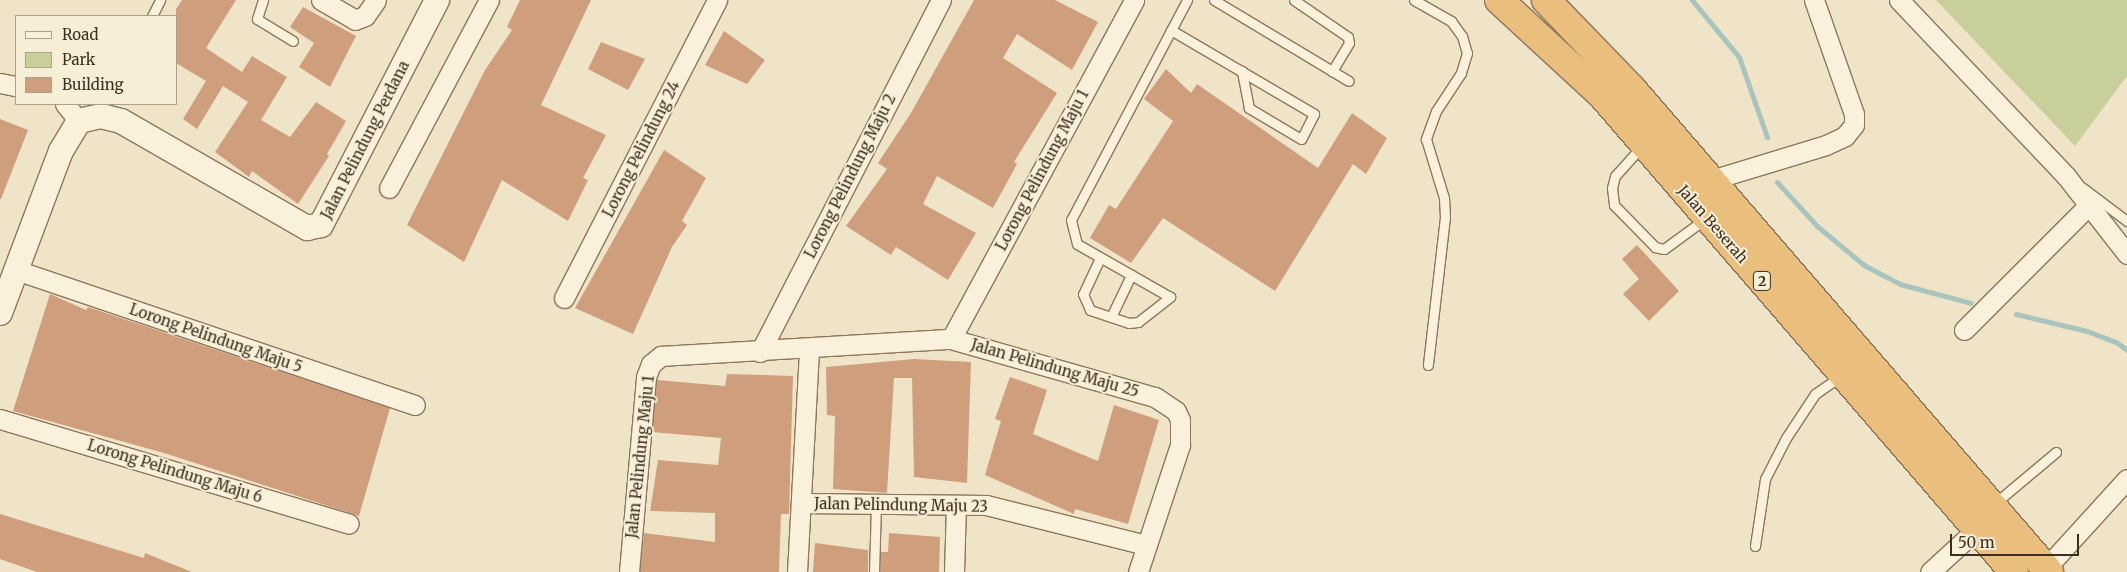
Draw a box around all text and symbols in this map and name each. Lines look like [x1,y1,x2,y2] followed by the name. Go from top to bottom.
[15,15,178,105] legend
[62,25,98,44] text: Road
[62,50,95,69] text: Park
[317,58,413,222] street label: Jalan Pelindung Perdana
[62,75,124,94] text: Building
[599,78,683,220] street label: Lorong Pelindung 24
[992,86,1092,254] street label: Lorong Pelindung Maju 1
[801,91,899,261] street label: Lorong Pelindung Maju 2
[1674,181,1752,267] street label: Jalan Beserah
[1752,270,1772,292] road number: 2
[127,300,305,376] street label: Lorong Pelindung Maju 5
[969,335,1141,401] street label: Jalan Pelindung Maju 25
[622,375,658,539] street label: Jalan Pelindung Maju 1
[85,436,265,506] street label: Lorong Pelindung Maju 6
[814,494,988,516] street label: Jalan Pelindung Maju 23
[1952,524,2081,556] scale bar
[1958,533,1995,552] text: 50 m

